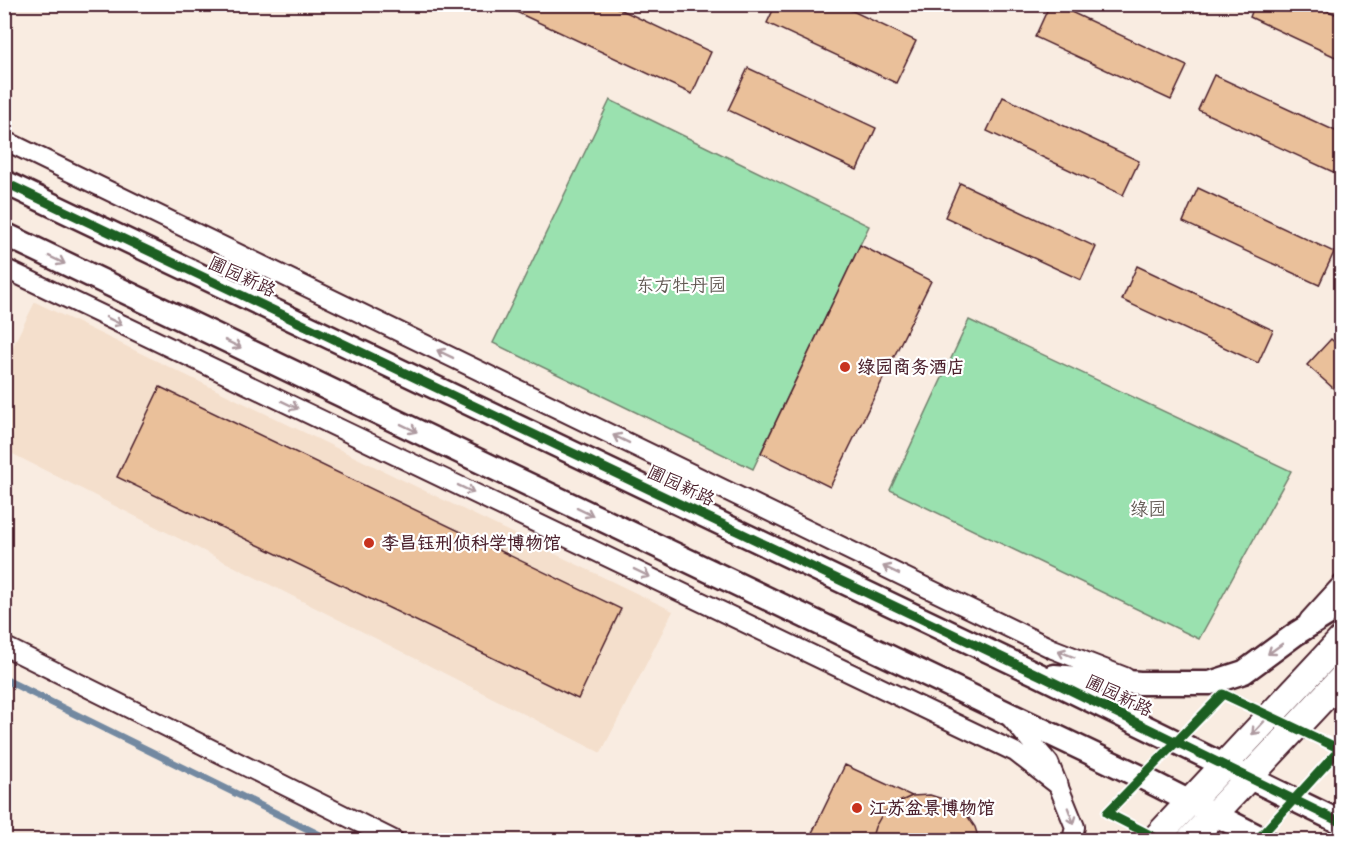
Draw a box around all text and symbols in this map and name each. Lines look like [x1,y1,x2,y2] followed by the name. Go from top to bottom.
[205,252,279,302] street label: 圃园新路
[48,254,66,266] one-way arrow
[636,275,726,296] park label: 东方牡丹园
[105,315,123,327] one-way arrow
[224,338,242,350] one-way arrow
[437,347,455,359] one-way arrow
[857,357,965,378] place label: 绿园商务酒店
[838,360,852,374] marker: 绿园商务酒店
[280,399,298,411] one-way arrow
[400,422,418,434] one-way arrow
[612,432,630,444] one-way arrow
[644,461,718,511] street label: 圃园新路
[456,484,474,496] one-way arrow
[1130,499,1166,520] park label: 绿园
[575,507,593,518] one-way arrow
[381,533,561,554] place label: 李昌钰刑侦科学博物馆
[362,536,376,550] marker: 李昌钰刑侦科学博物馆
[882,563,900,575] one-way arrow
[632,568,650,580] one-way arrow
[1268,643,1284,655] one-way arrow
[1058,648,1076,659] one-way arrow
[1082,671,1156,721] street label: 圃园新路
[1251,720,1265,735] one-way arrow
[869,798,995,819] place label: 江苏盆景博物馆
[850,801,864,815] marker: 江苏盆景博物馆
[1066,806,1077,825] one-way arrow

